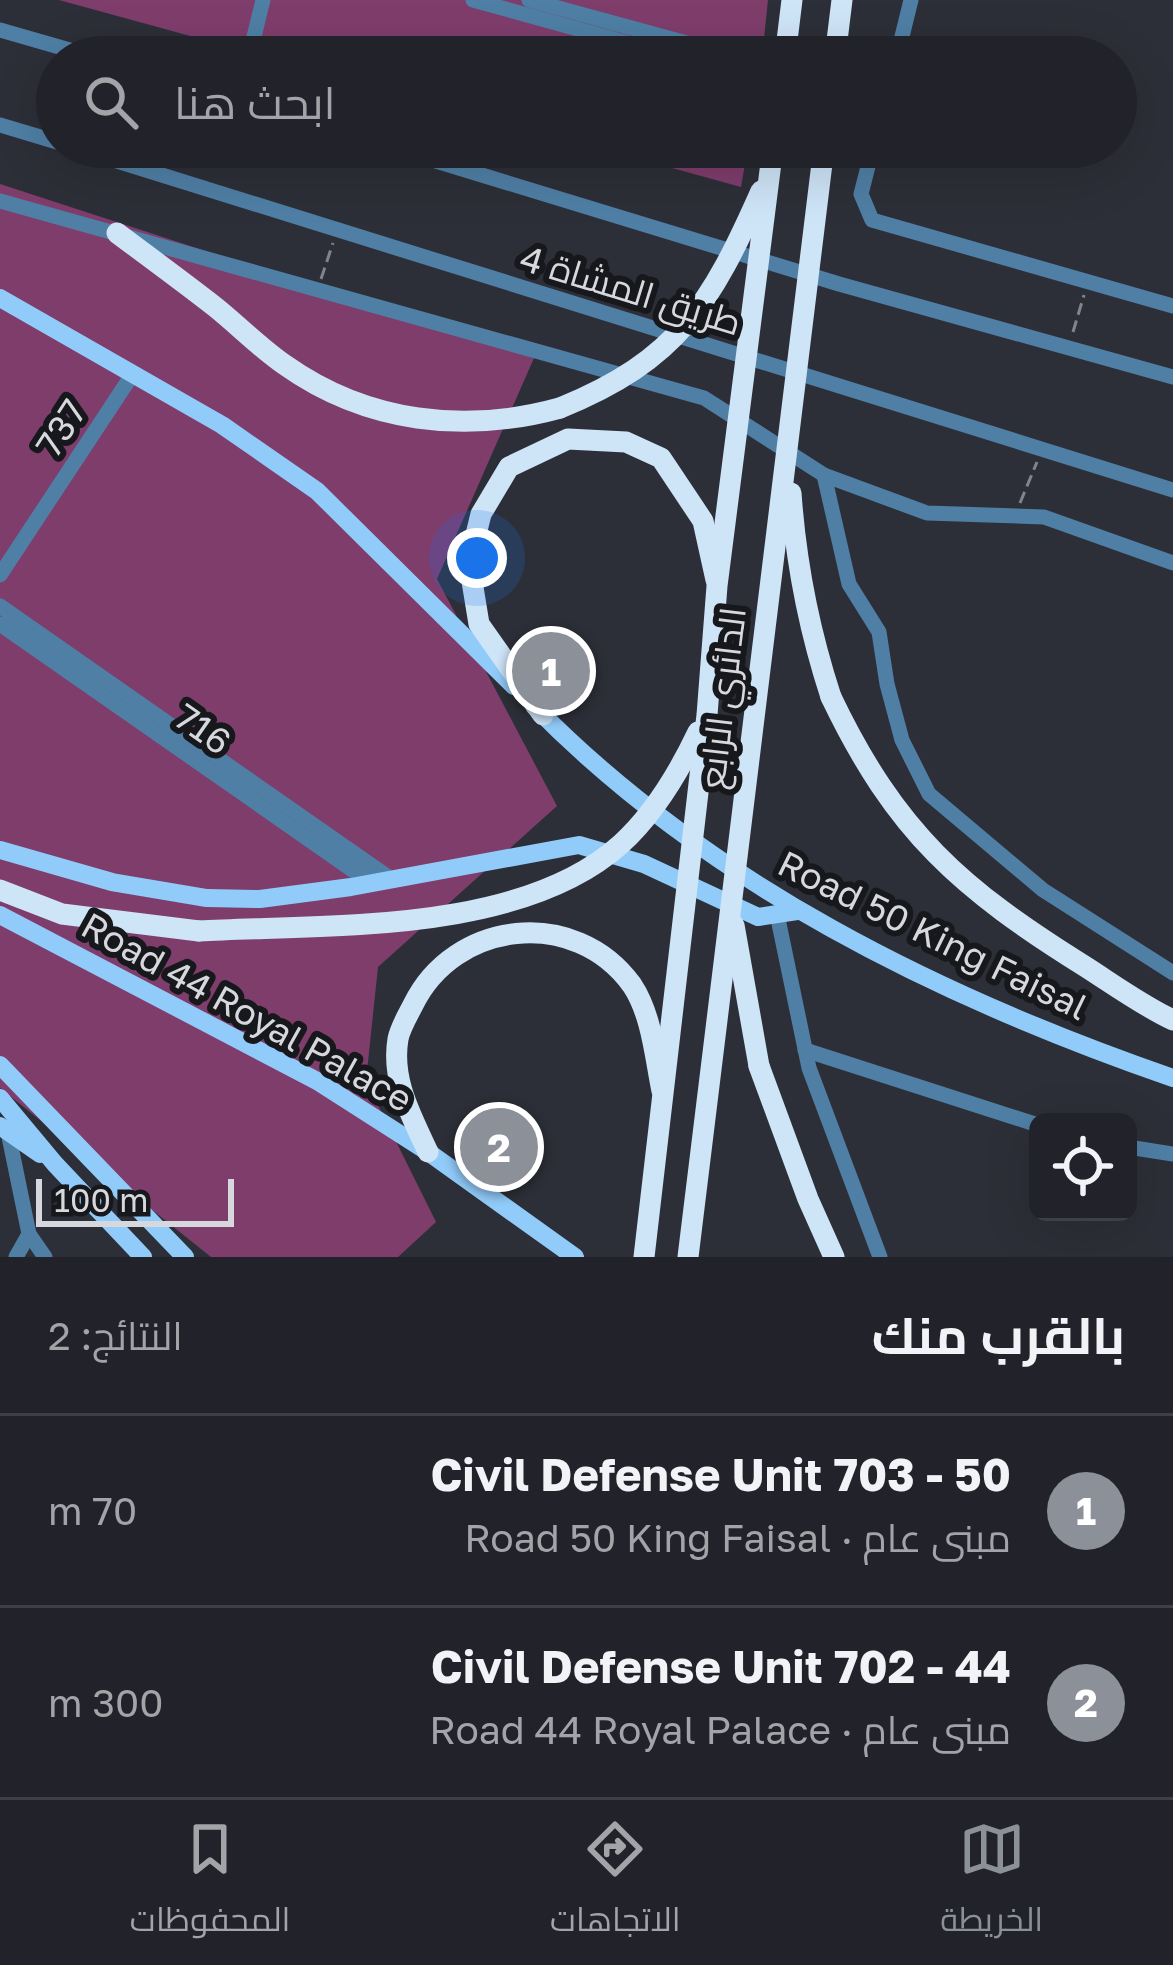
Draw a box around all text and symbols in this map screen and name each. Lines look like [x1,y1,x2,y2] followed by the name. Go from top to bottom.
[36,36,1137,168] search box
[78,69,144,135] icon: search
[174,75,336,129] text: ابحث هنا
[515,236,747,345] street label: طريق المشاة 4
[26,391,95,464] street label: 737
[447,528,507,588] your location
[689,605,761,792] street label: الدائري الرابع
[512,626,590,716] pin: 1
[167,694,240,763] street label: 716
[772,841,1095,1028] street label: Road 50 King Faisal
[75,903,420,1120] street label: Road 44 Royal Palace
[460,1102,538,1192] pin: 2
[1029,1113,1137,1221] map controls
[1029,1113,1137,1221] button: locate
[36,1173,234,1226] scale bar
[54,1180,148,1219] text: 100 m
[872,1304,1125,1365] text: بالقرب منك
[48,1312,183,1359] text: النتائج: 2
[430,1447,1011,1501] text: Civil Defense Unit 703 - 50
[48,1487,137,1534] text: 70 m
[1076,1487,1096,1534] text: 1
[464,1514,1011,1561] text: مبنى عام · Road 50 King Faisal
[431,1639,1011,1693] text: Civil Defense Unit 702 - 44
[48,1679,163,1726] text: 300 m
[1074,1679,1098,1726] text: 2
[429,1706,1011,1753] text: مبنى عام · Road 44 Royal Palace
[130,1816,290,1950] tab: المحفوظات
[550,1816,681,1950] tab: الاتجاهات
[940,1816,1043,1950] tab: الخريطة

